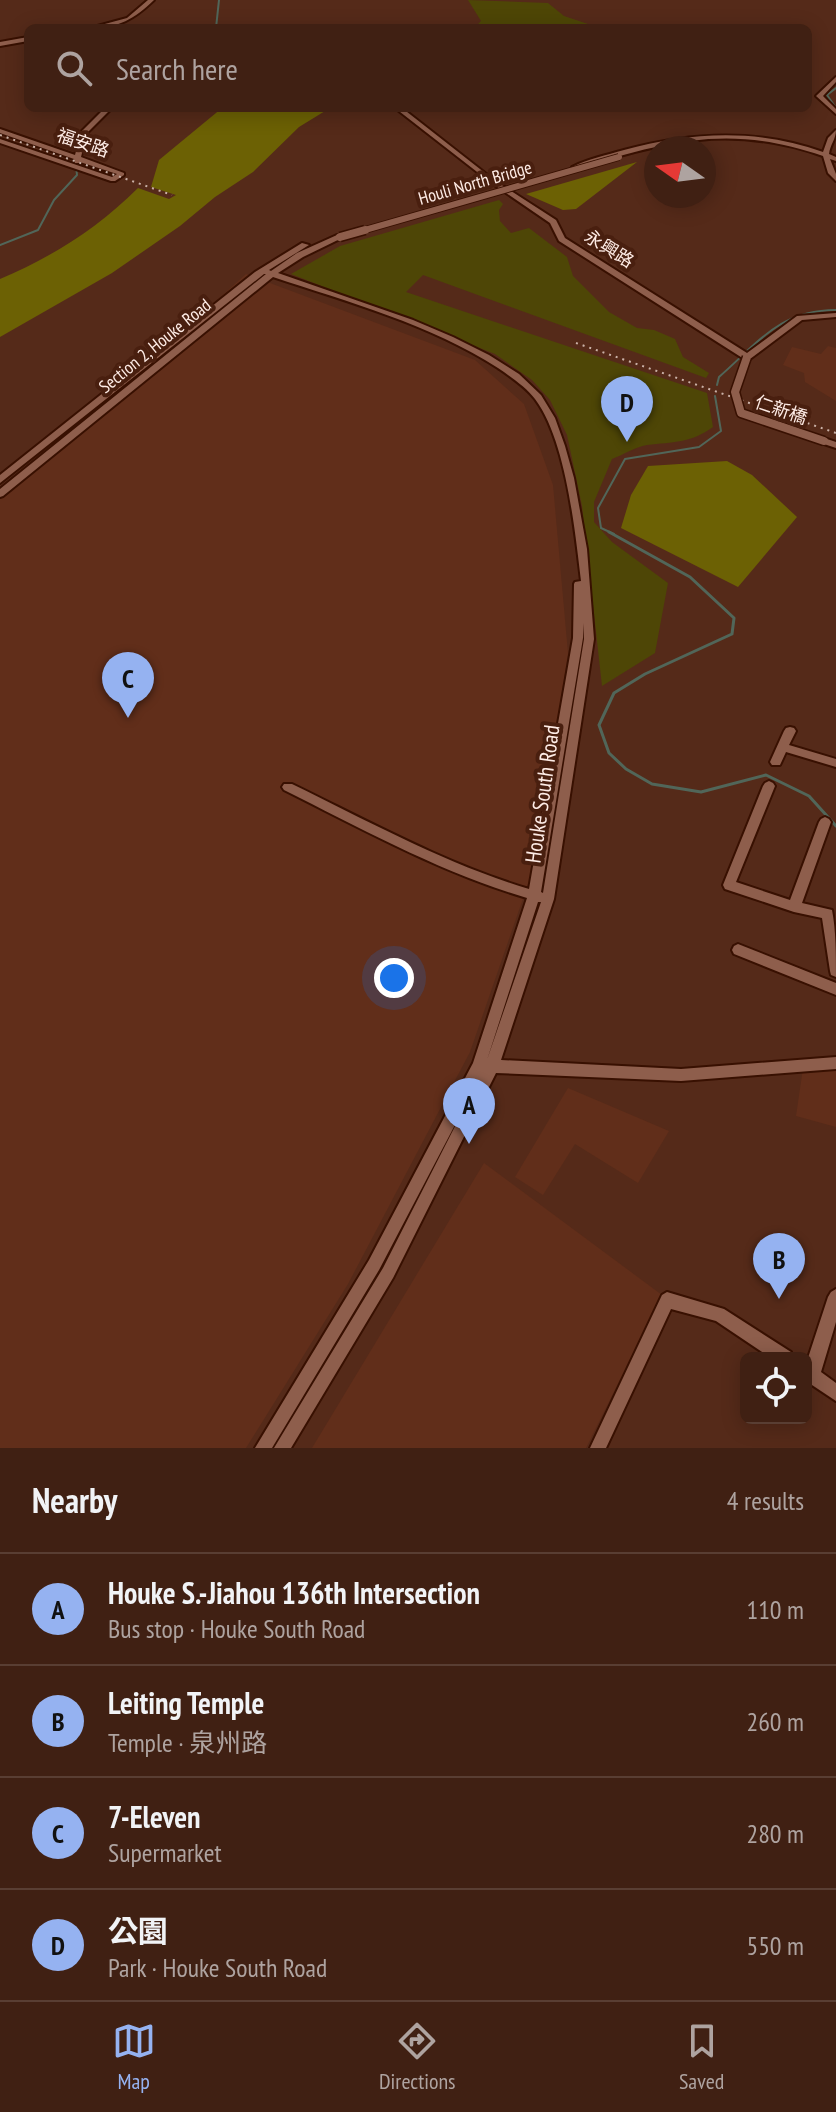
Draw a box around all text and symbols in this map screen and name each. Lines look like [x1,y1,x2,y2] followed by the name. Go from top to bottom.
[24,24,812,112] search box
[52,46,96,90] icon: search
[116,49,238,88] text: Search here
[54,123,112,162] street label: 福安路
[644,136,716,208] north arrow
[415,155,534,210] street label: Houli North Bridge
[580,225,638,273] street label: 永興路
[94,293,215,398] street label: Section 2, Houke Road
[601,376,653,442] pin: D
[752,390,810,429] street label: 仁新橋
[102,652,154,718] pin: C
[518,723,566,865] street label: Houke South Road
[374,958,414,998] your location
[443,1078,495,1144] pin: A
[753,1233,805,1299] pin: B
[740,1352,812,1424] map controls
[740,1352,812,1424] button: locate
[32,1478,117,1522] text: Nearby
[727,1484,804,1517] text: 4 results
[108,1573,480,1612] text: Houke S.-Jiahou 136th Intersection
[51,1593,65,1626] text: A
[746,1593,804,1626] text: 110 m
[108,1612,365,1645] text: Bus stop · Houke South Road
[108,1683,264,1722] text: Leiting Temple
[52,1705,64,1738] text: B
[746,1705,804,1738] text: 260 m
[108,1726,267,1759] text: Temple · 泉州路
[108,1797,201,1836] text: 7-Eleven
[52,1817,64,1850] text: C
[746,1817,804,1850] text: 280 m
[108,1836,222,1869] text: Supermarket
[108,1911,168,1950] text: 公園
[51,1929,65,1962] text: D
[746,1929,804,1962] text: 550 m
[108,1951,327,1984] text: Park · Houke South Road
[112,2019,156,2095] tab: Map
[379,2019,456,2095] tab: Directions
[679,2019,724,2095] tab: Saved

